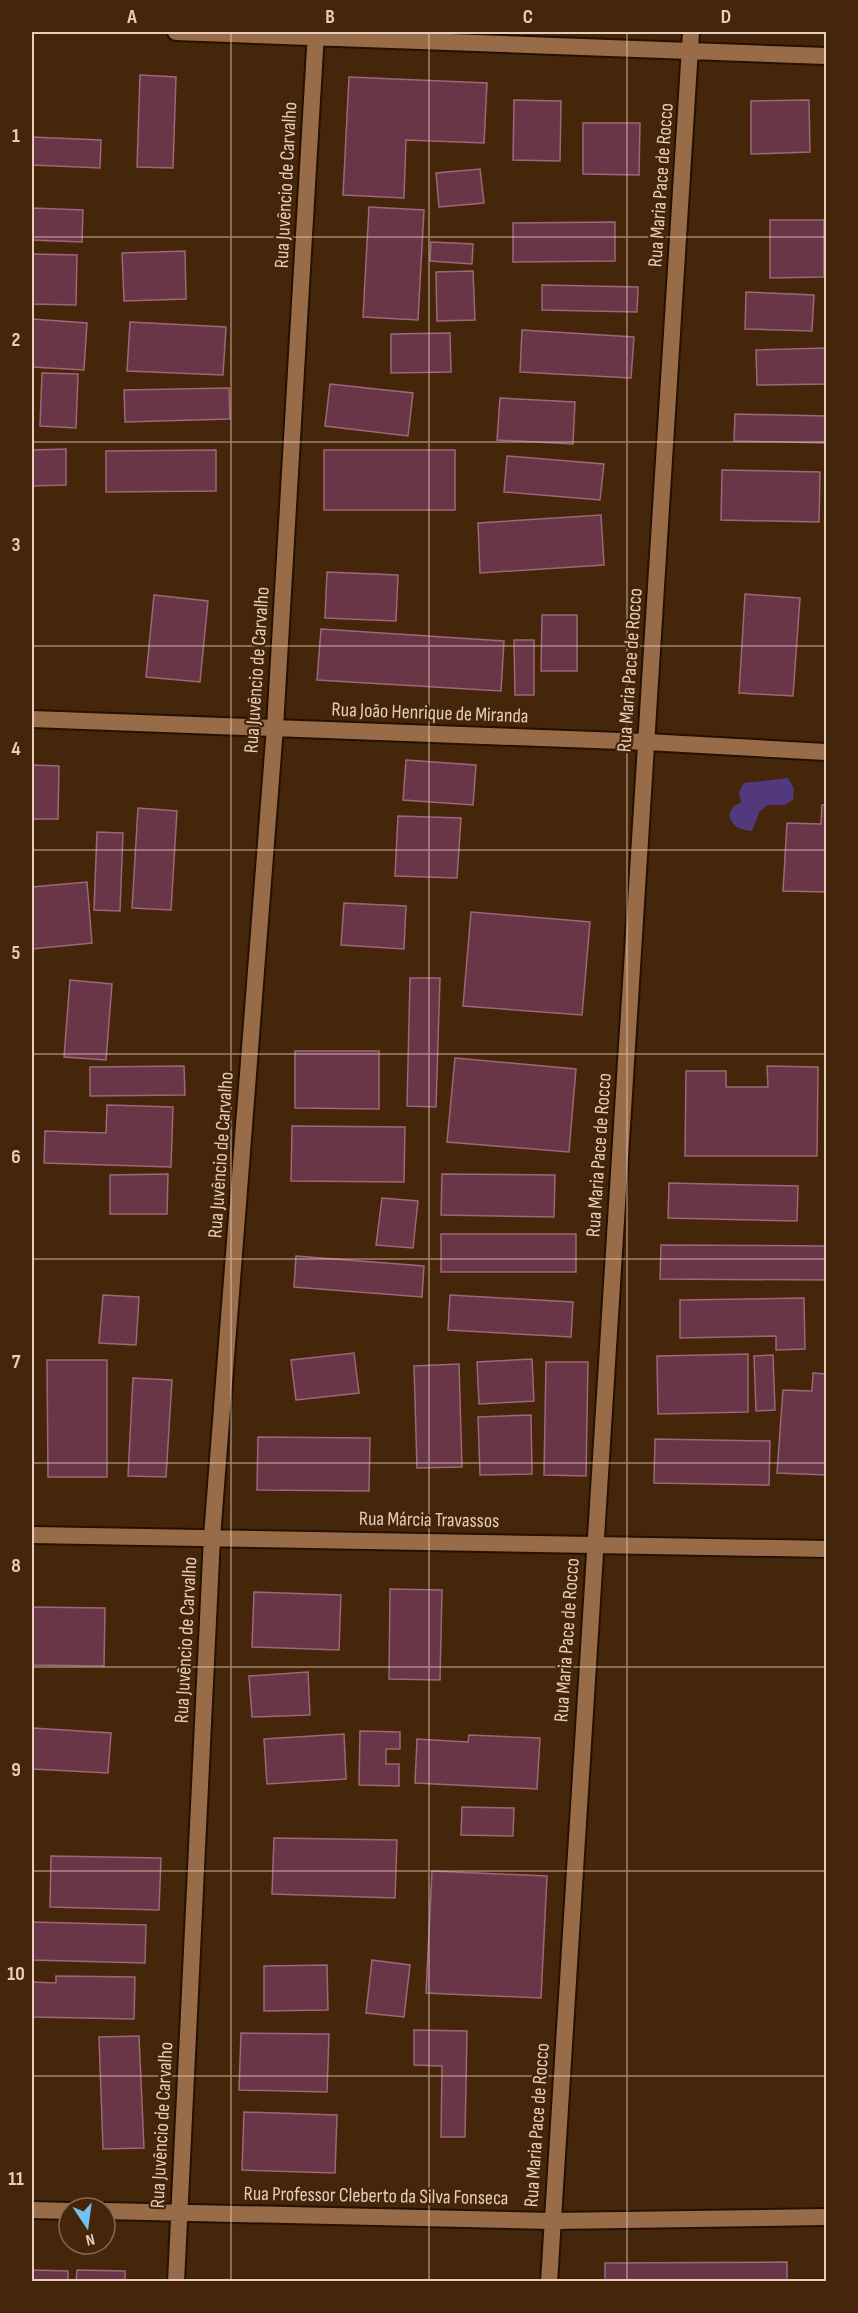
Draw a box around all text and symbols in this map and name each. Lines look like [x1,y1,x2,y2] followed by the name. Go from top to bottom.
[126,5,137,29] text: A
[325,5,335,29] text: B
[523,5,533,29] text: C
[721,5,731,29] text: D
[270,101,302,269] street label: Rua Juvêncio de Carvalho
[643,102,679,268] street label: Rua Maria Pace de Rocco
[12,124,20,148] text: 1
[12,328,20,352] text: 2
[12,533,21,557] text: 3
[239,586,275,754] street label: Rua Juvêncio de Carvalho
[612,587,648,753] street label: Rua Maria Pace de Rocco
[331,698,529,728] street label: Rua João Henrique de Miranda
[11,737,21,761] text: 4
[12,941,21,965] text: 5
[203,1071,239,1239] street label: Rua Juvêncio de Carvalho
[581,1072,617,1238] street label: Rua Maria Pace de Rocco
[11,1145,21,1169] text: 6
[12,1350,21,1374] text: 7
[359,1507,499,1533] street label: Rua Márcia Travassos
[11,1554,21,1578] text: 8
[170,1556,202,1724] street label: Rua Juvêncio de Carvalho
[549,1557,585,1723] street label: Rua Maria Pace de Rocco
[11,1758,21,1782] text: 9
[7,1962,25,1986] text: 10
[146,2041,178,2209] street label: Rua Juvêncio de Carvalho
[519,2042,555,2208] street label: Rua Maria Pace de Rocco
[8,2167,24,2191] text: 11
[243,2182,509,2210] street label: Rua Professor Cleberto da Silva Fonseca
[57,2196,117,2256] north arrow
[84,2229,96,2249] text: N

